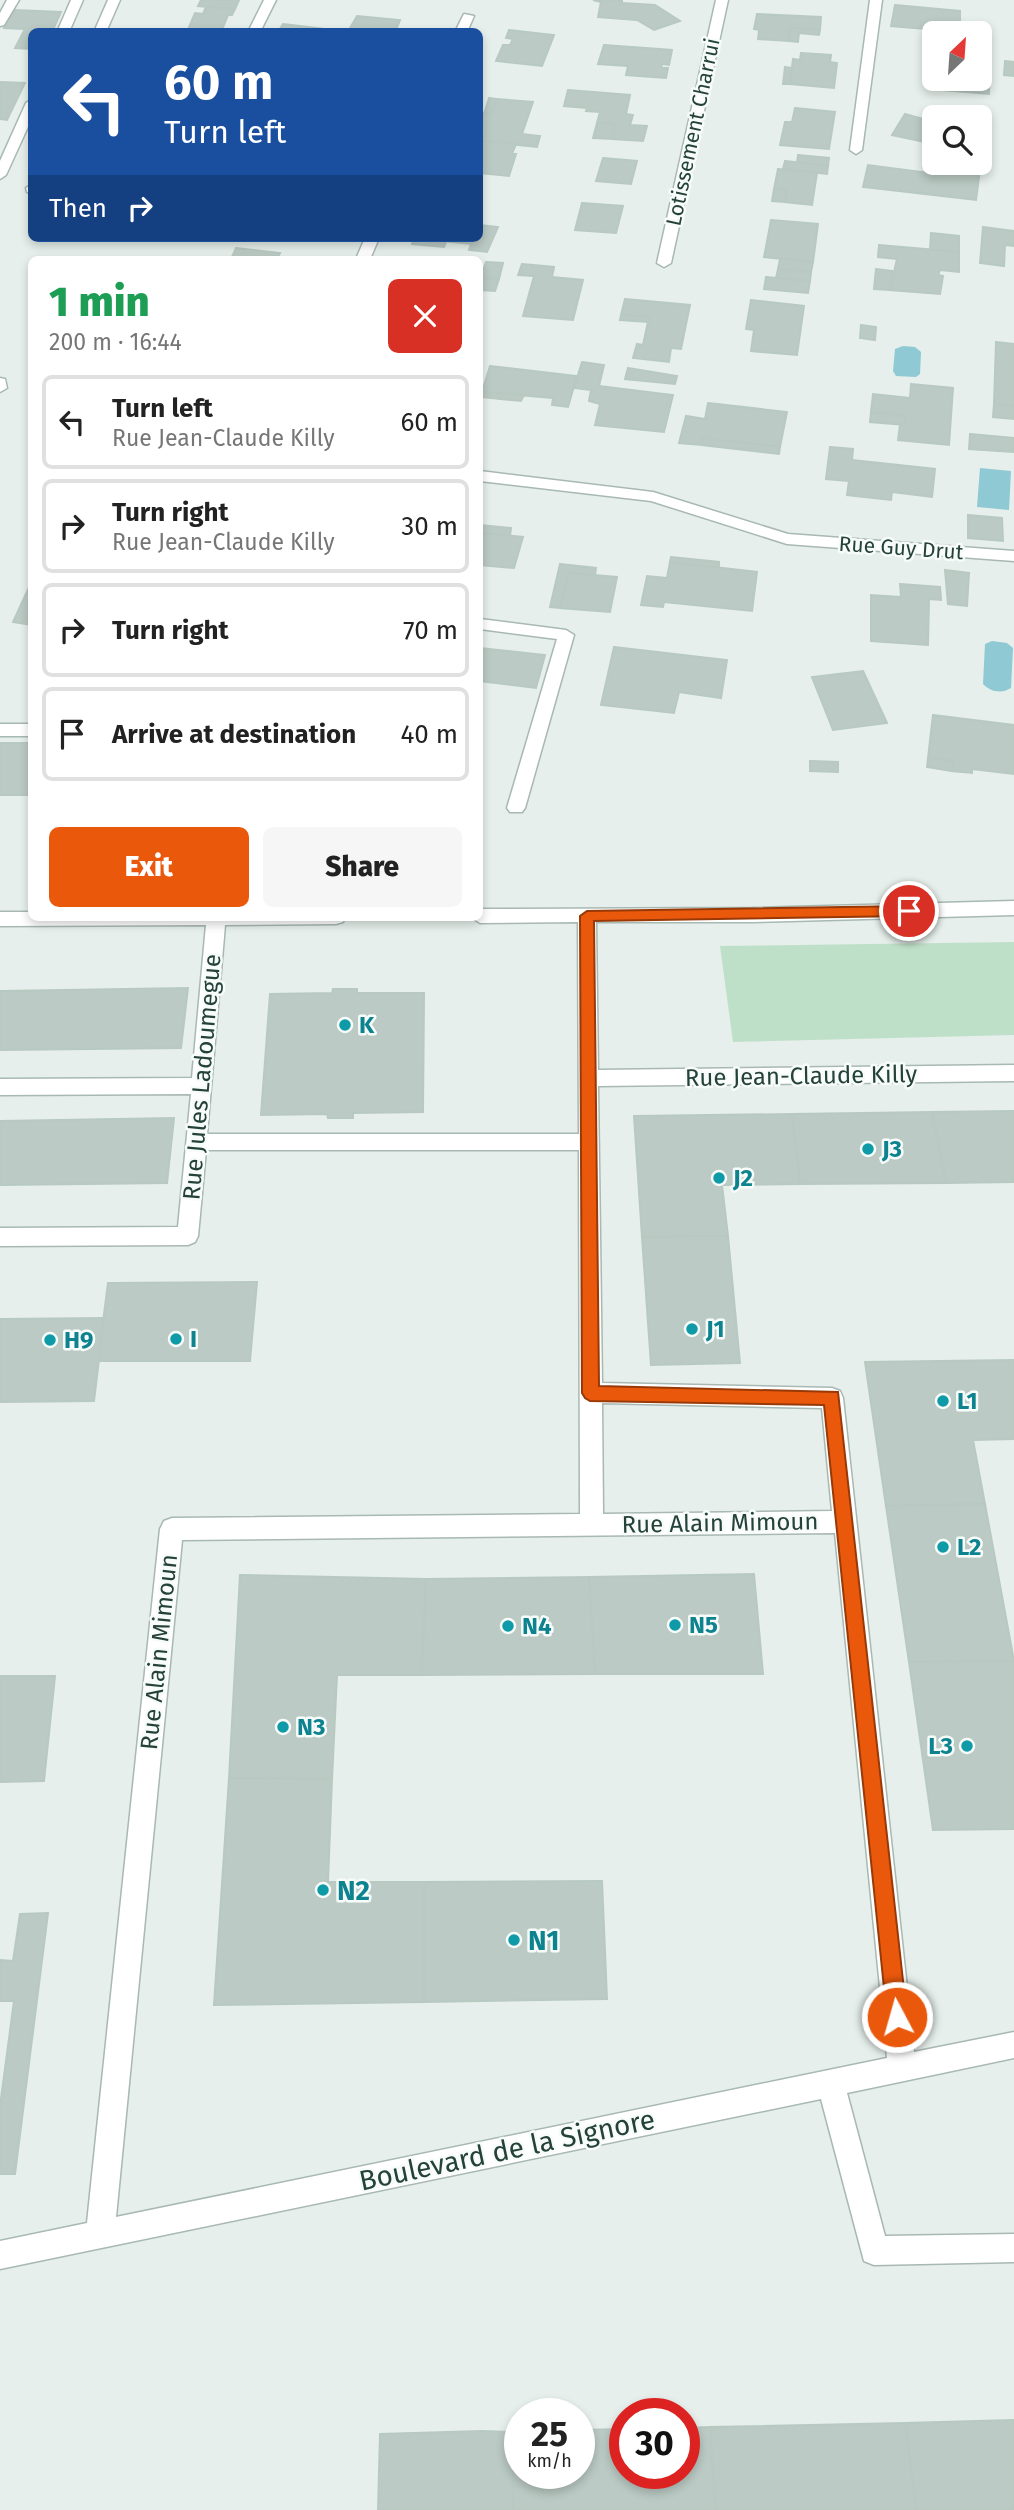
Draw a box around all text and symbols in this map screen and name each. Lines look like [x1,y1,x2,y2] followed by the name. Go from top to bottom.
[922,21,992,91] north arrow
[922,21,992,175] map controls
[660,36,726,228] street label: Lotissement Charrui
[164,53,273,112] text: 60 m
[49,56,140,147] icon: left
[922,105,992,175] button: search
[164,113,286,151] text: Turn left
[121,189,159,227] icon: right
[49,193,107,224] text: Then
[49,277,150,327] text: 1 min
[388,279,462,353] button: close
[49,328,182,356] text: 200 m · 16:44
[112,393,213,424] text: Turn left
[53,403,91,441] icon: left
[400,407,458,438] text: 60 m
[112,424,335,452] text: Rue Jean-Claude Killy
[112,497,229,528] text: Turn right
[53,507,91,545] icon: right
[401,511,458,542] text: 30 m
[112,528,335,556] text: Rue Jean-Claude Killy
[838,531,965,565] street label: Rue Guy Drut
[53,611,91,649] icon: right
[112,615,229,646] text: Turn right
[403,615,458,646] text: 70 m
[53,715,91,753] icon: arrive
[112,719,356,750] text: Arrive at destination
[400,719,458,750] text: 40 m
[49,827,249,907] button: Exit
[263,827,462,907] button: Share
[879,881,939,941] pin
[890,892,928,930] icon: arrive
[177,953,227,1201] street label: Rue Jules Ladoumegue
[359,1011,375,1039] place label: K
[337,1017,353,1033] marker: K
[685,1060,918,1092] street label: Rue Jean-Claude Killy
[881,1135,902,1163] place label: J3
[860,1141,876,1157] marker: J3
[732,1164,753,1192] place label: J2
[711,1170,727,1186] marker: J2
[705,1315,725,1343] place label: J1
[684,1321,700,1337] marker: J1
[190,1325,197,1353] place label: I
[64,1326,93,1354] place label: H9
[168,1331,184,1347] marker: I
[42,1332,58,1348] marker: H9
[957,1387,978,1415] place label: L1
[935,1393,951,1409] marker: L1
[621,1507,819,1539] street label: Rue Alain Mimoun
[957,1533,981,1561] place label: L2
[935,1539,951,1555] marker: L2
[135,1553,183,1751] street label: Rue Alain Mimoun
[689,1611,718,1639] place label: N5
[522,1612,552,1640] place label: N4
[667,1617,683,1633] marker: N5
[500,1618,516,1634] marker: N4
[297,1713,325,1741] place label: N3
[275,1719,291,1735] marker: N3
[928,1732,953,1760] place label: L3
[959,1738,975,1754] marker: L3
[337,1874,370,1907] place label: N2
[315,1882,331,1898] marker: N2
[528,1924,560,1957] place label: N1
[506,1932,522,1948] marker: N1
[860,1980,934,2054] position arrow
[356,2103,658,2197] street label: Boulevard de la Signore
[609,2398,700,2489] speed limit sign: 30
[531,2413,568,2455] text: 25
[527,2450,572,2472] text: km/h

